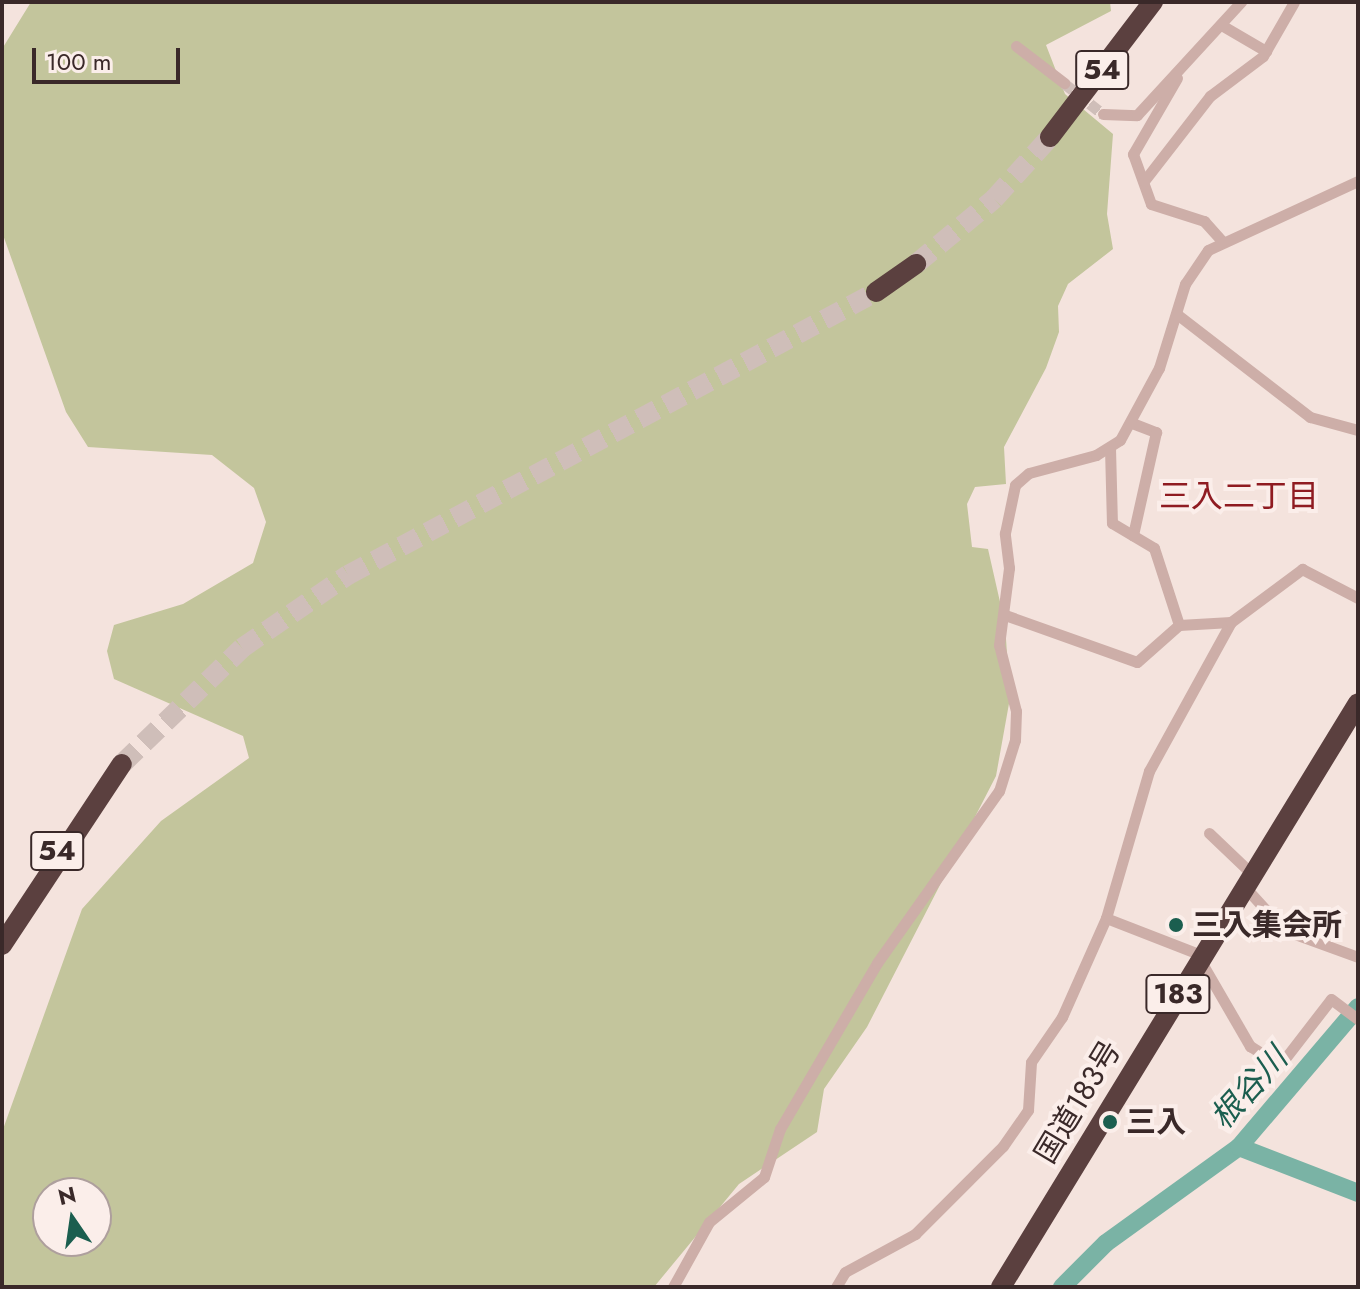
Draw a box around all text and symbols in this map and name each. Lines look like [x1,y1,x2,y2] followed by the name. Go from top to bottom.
[36,32,184,82] scale bar
[46,44,112,79] text: 100 m
[1074,46,1130,94] road number: 54
[1159,477,1319,515] district label: 三入二丁目
[29,827,85,875] road number: 54
[1192,907,1342,943] place label: 三入集会所
[1167,916,1185,934] marker: 三入集会所
[1144,970,1212,1018] road number: 183
[1027,1034,1129,1170] street label: 国道183号
[1203,1039,1295,1137] water label: 根谷川
[1126,1104,1186,1140] place label: 三入
[1101,1113,1119,1131] marker: 三入
[32,1177,112,1257] north arrow
[55,1178,79,1213] text: N

